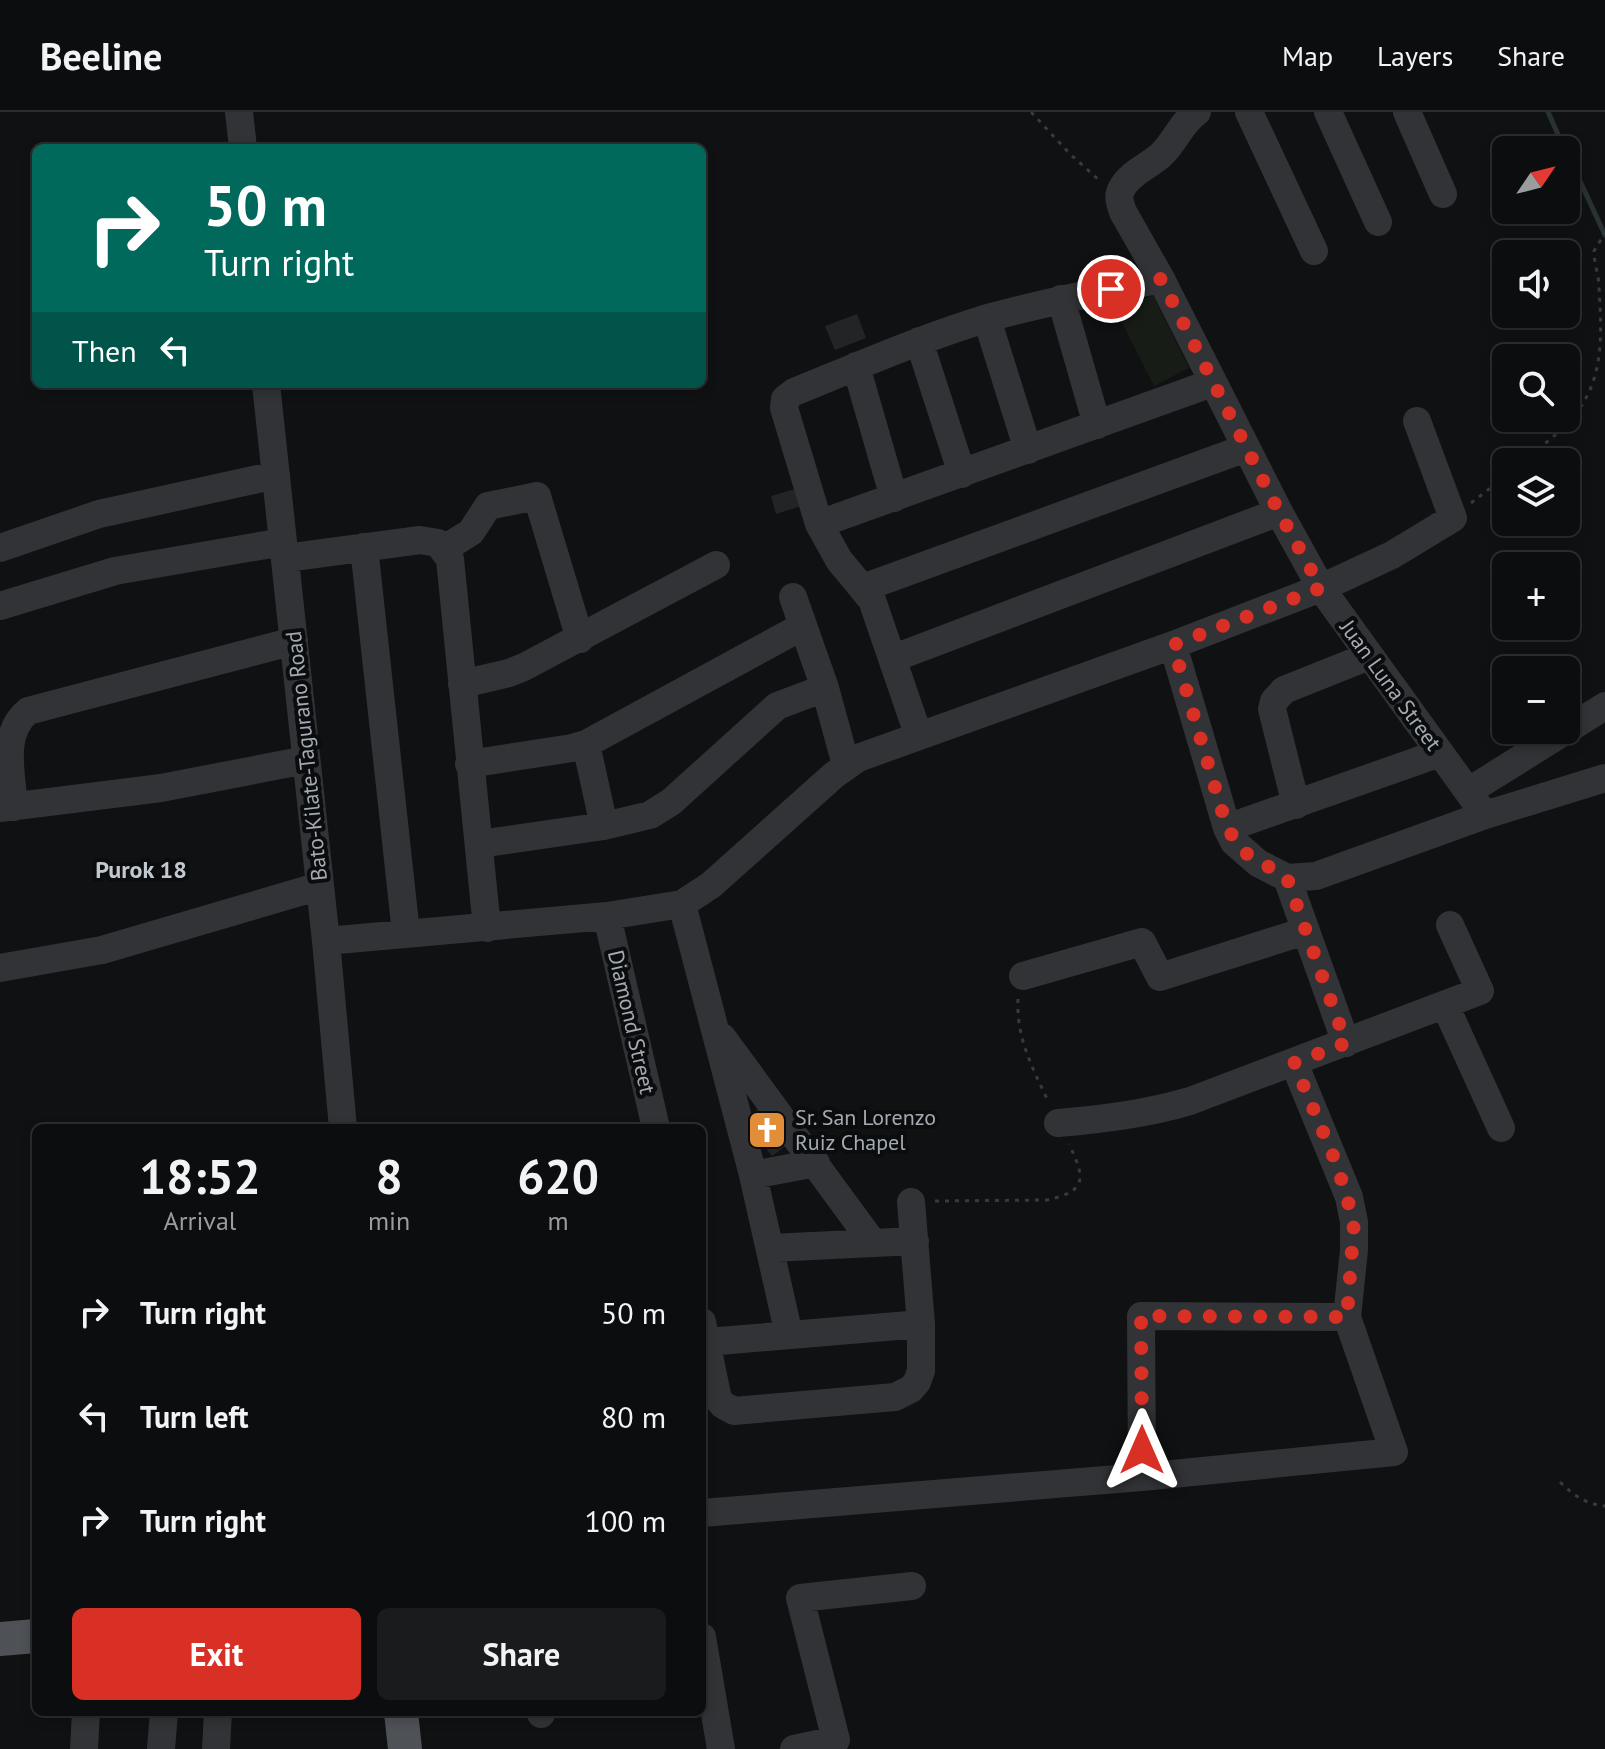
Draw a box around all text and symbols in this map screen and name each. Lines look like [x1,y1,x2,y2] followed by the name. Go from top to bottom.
[40,31,162,80] text: Beeline
[1282,37,1333,74] text: Map
[1377,37,1453,74] text: Layers
[1497,37,1565,74] text: Share
[1492,136,1580,224] north arrow
[1492,136,1580,744] map controls
[204,169,327,241] text: 50 m
[72,176,176,280] icon: right
[204,239,354,286] text: Turn right
[1492,240,1580,328] button: sound
[1077,255,1145,323] pin
[1089,267,1133,311] icon: arrive
[153,328,197,372] icon: left
[72,331,137,370] text: Then
[1492,344,1580,432] button: search
[1492,448,1580,536] button: layers
[1492,552,1580,640] button: +
[1334,613,1448,756] street label: Juan Luna Street
[279,630,333,882] street label: Bato-Kilate-Tagurano Road
[1492,656,1580,744] button: −
[95,854,187,885] district label: Purok 18
[602,947,662,1097] street label: Diamond Street
[795,1103,936,1156] place label: Sr. San Lorenzo Ruiz Chapel
[746,1109,788,1151] church icon: Sr. San Lorenzo Ruiz Chapel
[139,1145,261,1207] text: 18:52
[375,1145,403,1207] text: 8
[517,1145,599,1207] text: 620
[164,1204,236,1237] text: Arrival
[368,1204,410,1237] text: min
[548,1204,569,1237] text: m
[72,1290,116,1334] icon: right
[140,1293,266,1332] text: Turn right
[601,1293,666,1332] text: 50 m
[72,1394,116,1438] icon: left
[140,1397,248,1436] text: Turn left
[601,1397,666,1436] text: 80 m
[1100,1408,1184,1492] position arrow
[72,1498,116,1542] icon: right
[140,1501,266,1540] text: Turn right
[585,1501,666,1540] text: 100 m
[72,1608,361,1700] button: Exit
[377,1608,666,1700] button: Share

